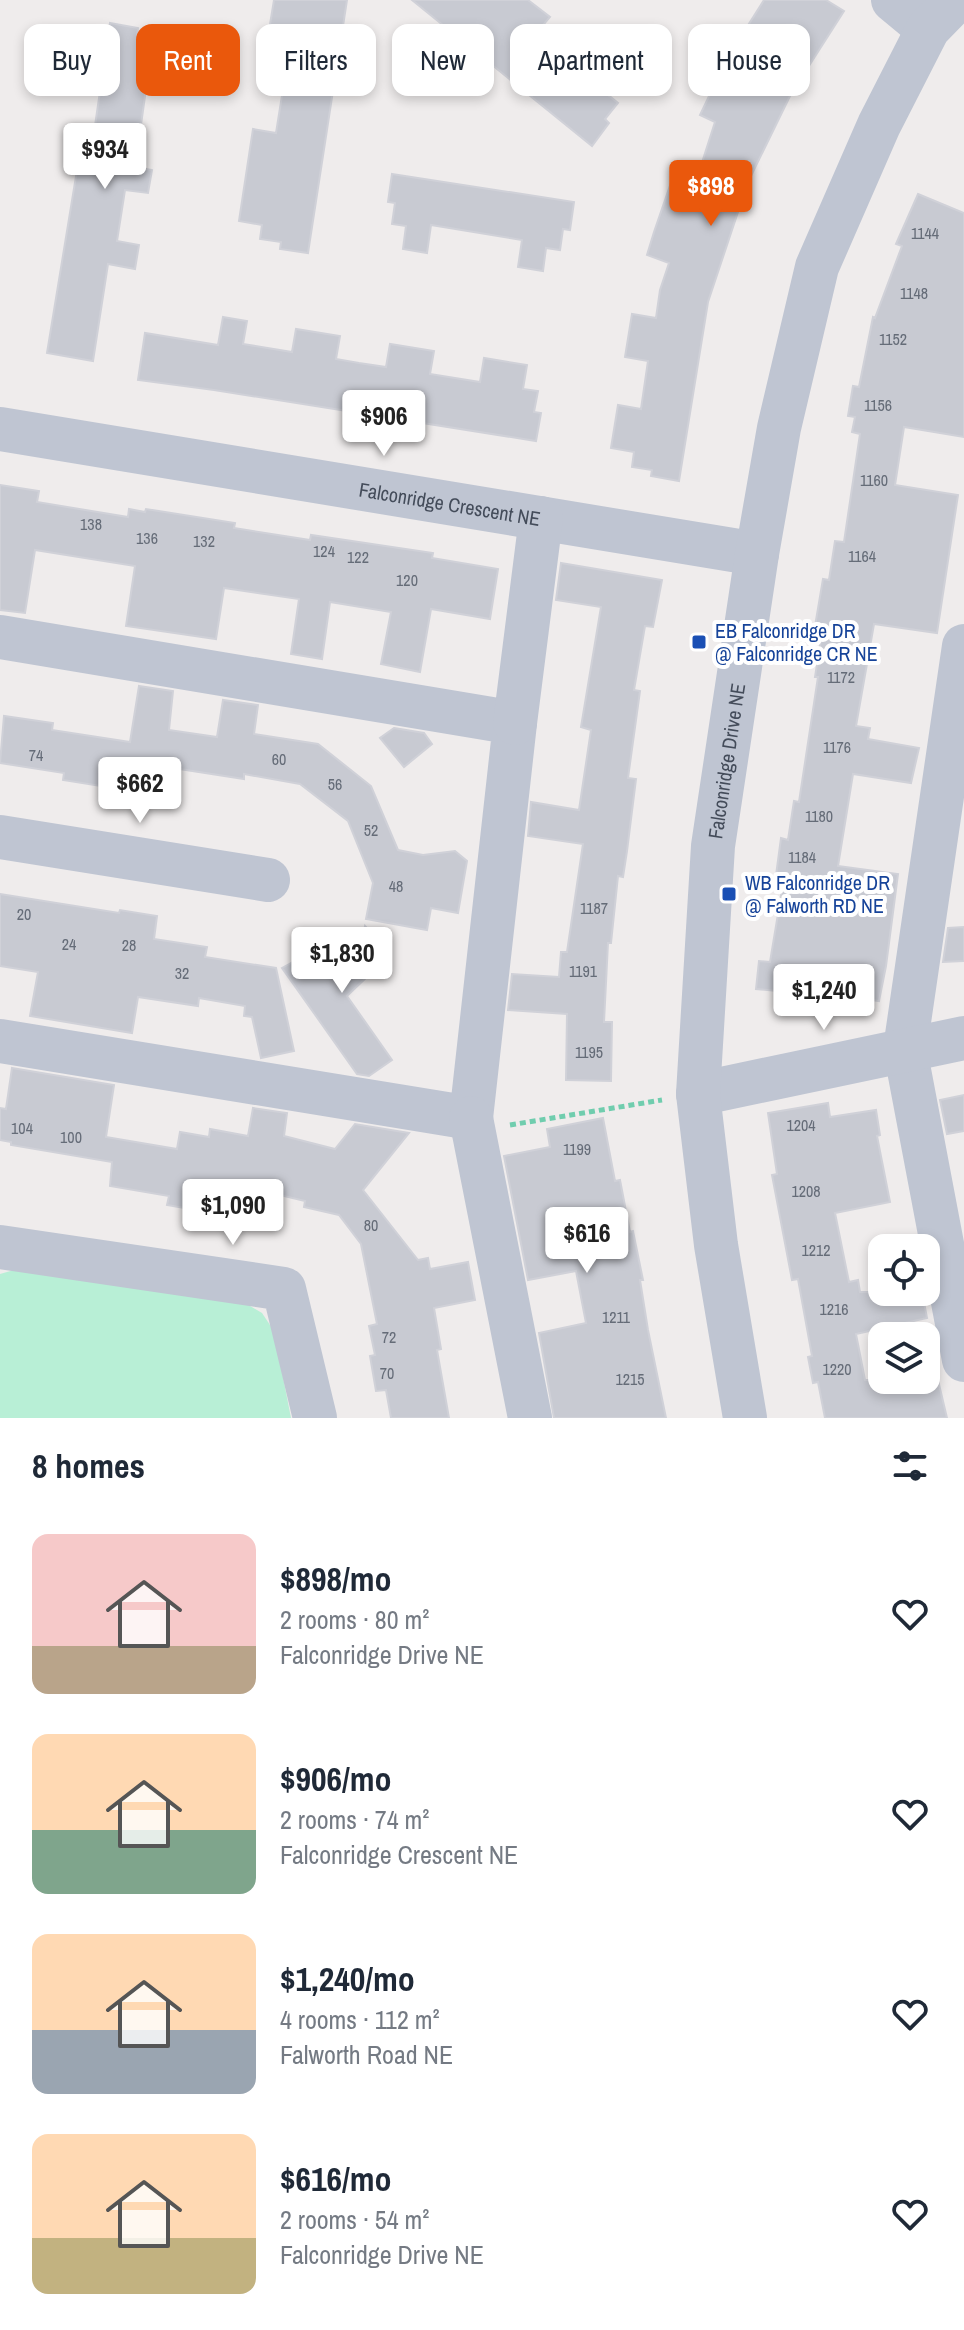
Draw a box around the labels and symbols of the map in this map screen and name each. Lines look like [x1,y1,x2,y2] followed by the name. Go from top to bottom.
[58,123,152,191] pin: $934
[664,160,758,228] pin: $898
[911,222,939,244] house number: 1144
[900,282,928,304] house number: 1148
[879,328,907,350] house number: 1152
[337,390,431,458] pin: $906
[864,394,892,416] house number: 1156
[860,469,888,491] house number: 1160
[357,475,543,532] street label: Falconridge Crescent NE
[80,513,102,535] house number: 138
[136,527,158,549] house number: 136
[193,530,215,552] house number: 132
[313,540,335,562] house number: 124
[848,545,876,567] house number: 1164
[347,546,369,568] house number: 122
[396,569,418,591] house number: 120
[715,617,878,667] place label: EB Falconridge DR @ Falconridge CR NE
[690,633,708,651] marker: EB Falconridge DR @ Falconridge CR NE
[827,666,855,688] house number: 1172
[701,681,751,841] street label: Falconridge Drive NE
[823,736,851,758] house number: 1176
[29,744,43,766] house number: 74
[272,748,286,770] house number: 60
[93,757,187,825] pin: $662
[328,773,342,795] house number: 56
[805,805,833,827] house number: 1180
[364,819,378,841] house number: 52
[788,846,816,868] house number: 1184
[745,869,890,919] place label: WB Falconridge DR @ Falworth RD NE
[389,875,403,897] house number: 48
[720,885,738,903] marker: WB Falconridge DR @ Falworth RD NE
[580,897,608,919] house number: 1187
[17,903,31,925] house number: 20
[277,927,407,995] pin: $1,830
[62,933,76,955] house number: 24
[122,934,136,956] house number: 28
[569,960,598,982] house number: 1191
[175,962,189,984] house number: 32
[759,964,889,1032] pin: $1,240
[575,1041,603,1063] house number: 1195
[786,1114,816,1136] house number: 1204
[11,1117,33,1139] house number: 104
[60,1126,82,1148] house number: 100
[563,1138,591,1160] house number: 1199
[168,1179,298,1247] pin: $1,090
[791,1180,821,1202] house number: 1208
[540,1207,634,1275] pin: $616
[364,1214,378,1236] house number: 80
[801,1239,831,1261] house number: 1212
[819,1298,849,1320] house number: 1216
[602,1306,631,1328] house number: 1211
[382,1326,396,1348] house number: 72
[822,1358,852,1380] house number: 1220
[380,1362,394,1384] house number: 70
[615,1368,645,1390] house number: 1215

